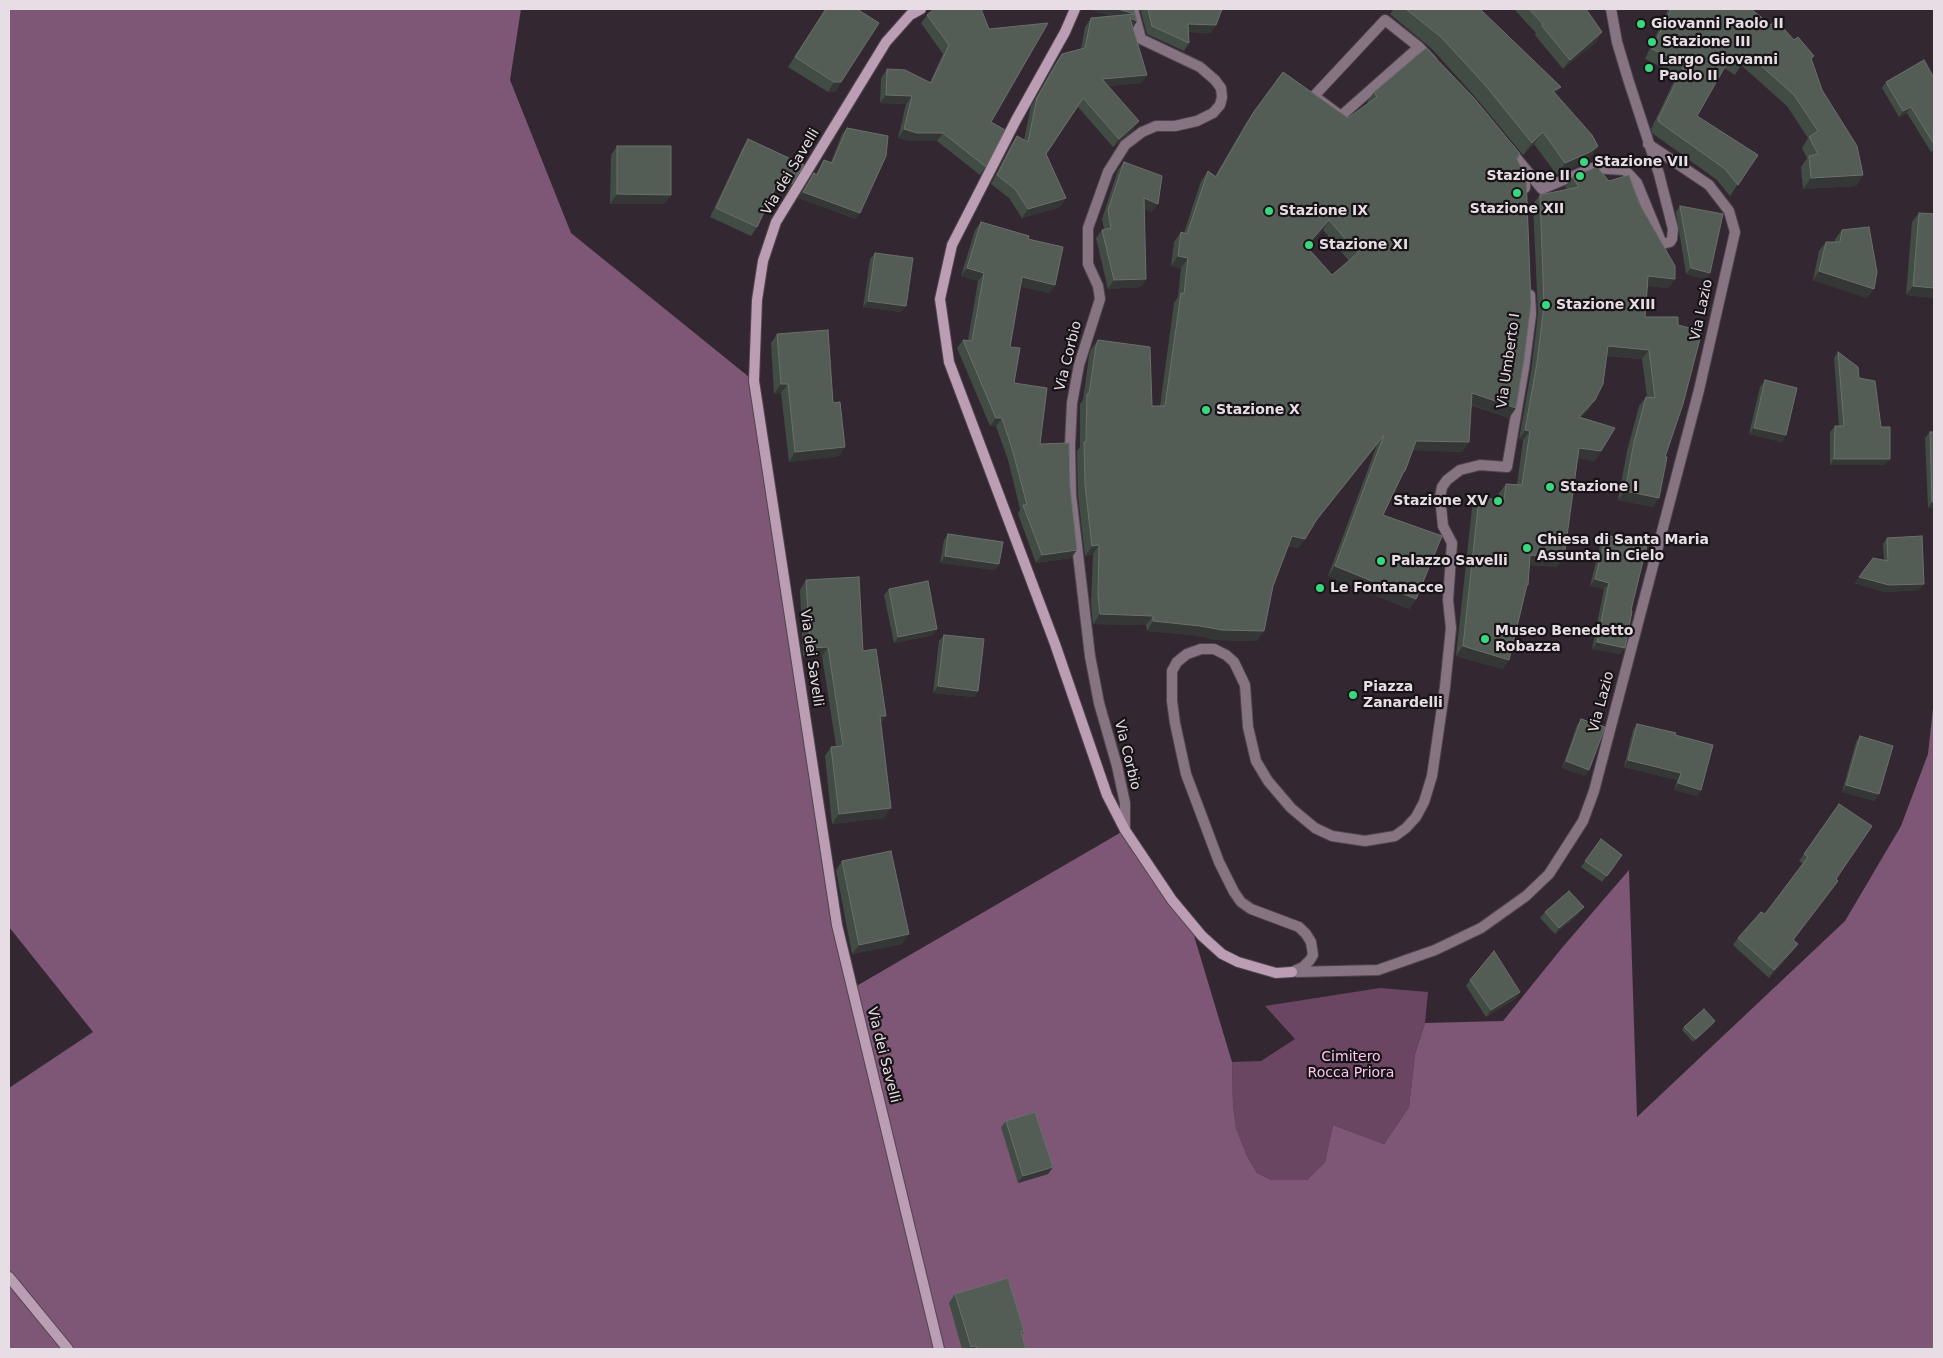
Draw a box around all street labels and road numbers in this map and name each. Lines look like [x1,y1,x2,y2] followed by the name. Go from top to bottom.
[759,126,823,218] street label: Via dei Savelli
[1687,278,1717,342] street label: Via Lazio
[1494,312,1524,410] street label: Via Umberto I
[1052,319,1086,393] street label: Via Corbio
[796,608,826,708] street label: Via dei Savelli
[1586,670,1618,734] street label: Via Lazio
[1110,718,1144,792] street label: Via Corbio
[863,1005,903,1105] street label: Via dei Savelli

